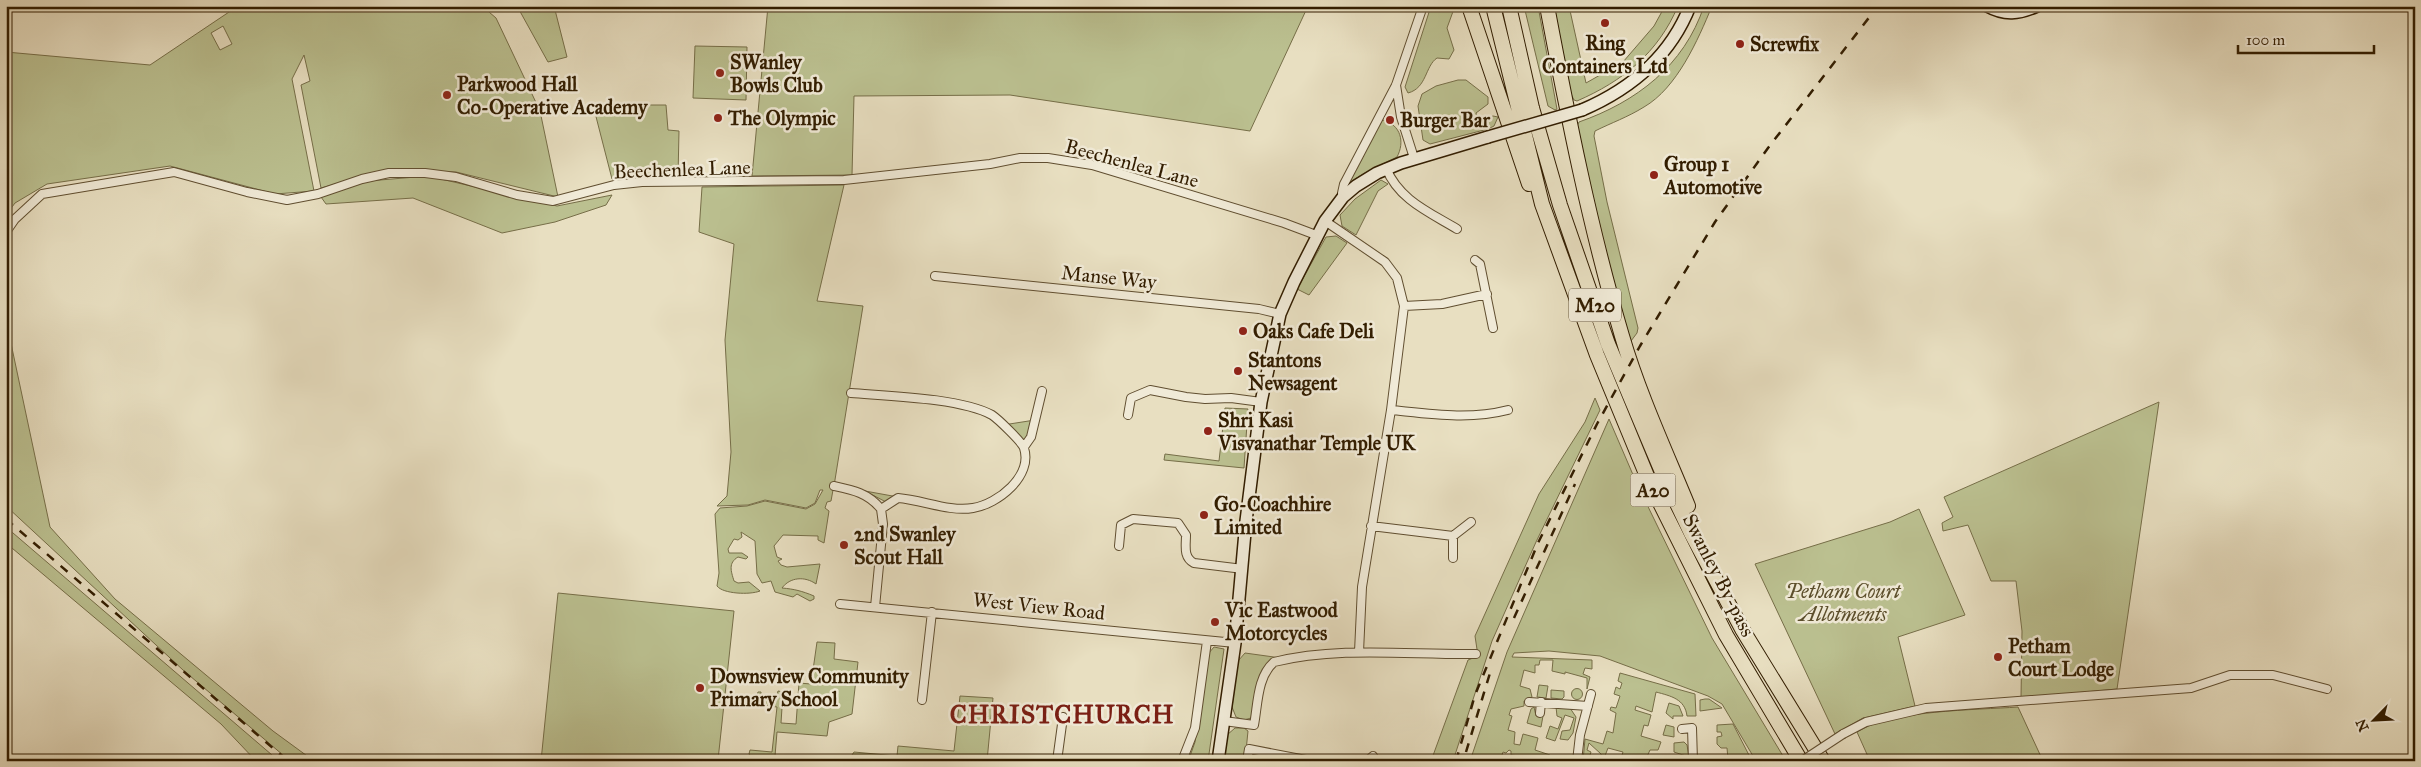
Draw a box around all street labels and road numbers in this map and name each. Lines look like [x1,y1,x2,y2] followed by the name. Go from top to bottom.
[1063,134,1201,192] street label: Beechenlea Lane
[613,155,751,183] street label: Beechenlea Lane
[1060,260,1158,294] street label: Manse Way
[1569,288,1621,322] road number: M20
[1630,474,1676,506] road number: A20
[1678,510,1760,640] street label: Swanley By-pass
[972,587,1106,625] street label: West View Road

